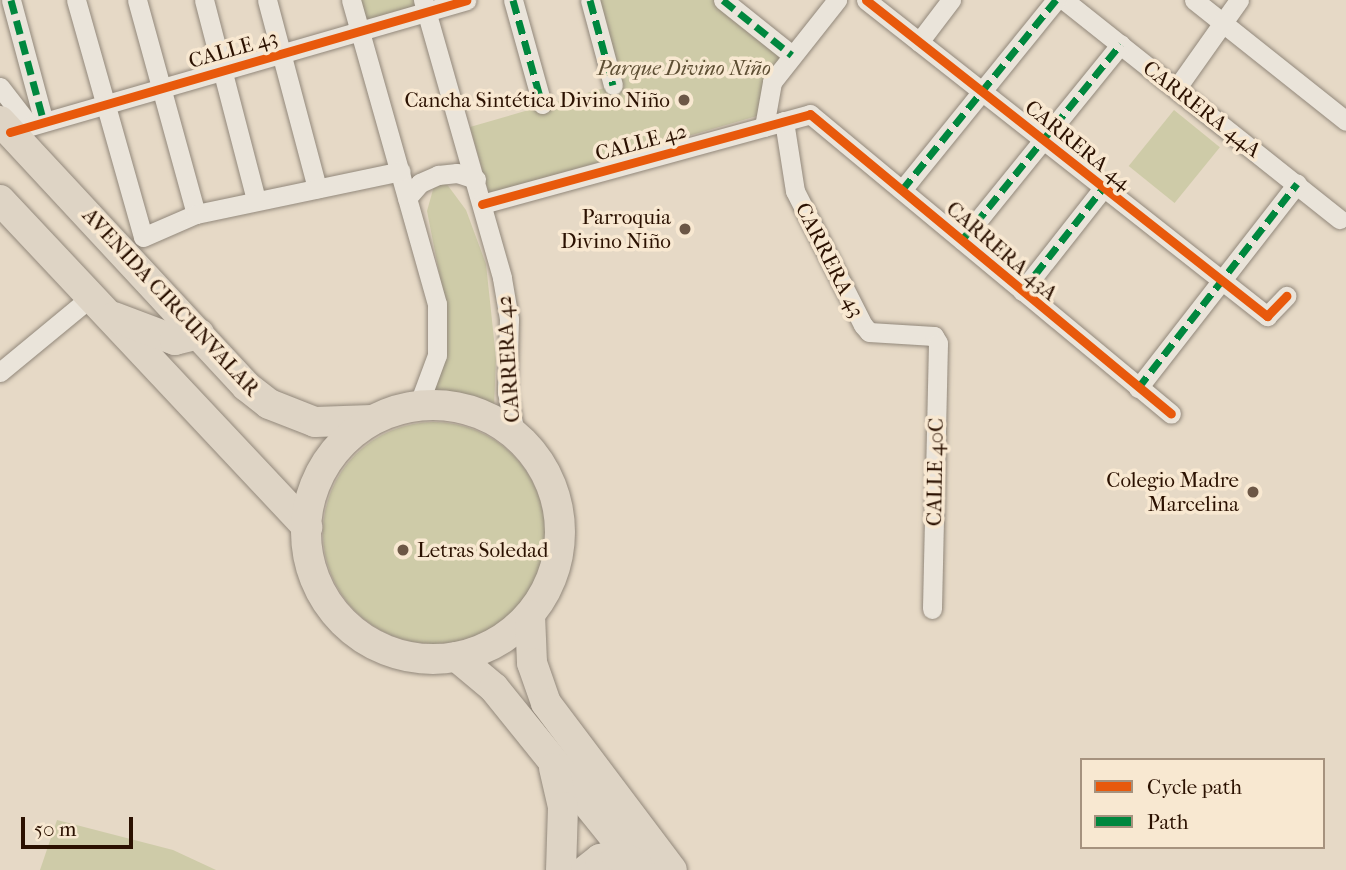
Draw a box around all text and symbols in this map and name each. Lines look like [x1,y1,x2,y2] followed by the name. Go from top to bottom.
[186,24,280,74] street label: CALLE 43
[597,55,771,81] park label: Parque Divino Niño
[1138,55,1266,163] street label: CARRERA 44A
[404,87,670,113] place label: Cancha Sintética Divino Niño
[676,92,692,108] marker: Cancha Sintética Divino Niño
[1020,95,1136,195] street label: CARRERA 44
[593,118,689,166] street label: CALLE 42
[941,196,1063,306] street label: CARRERA 43A
[790,198,870,322] street label: CARRERA 43
[77,203,265,401] street label: AVENIDA CIRCUNVALAR
[560,204,671,254] place label: Parroquia Divino Niño
[677,221,693,237] marker: Parroquia Divino Niño
[491,295,525,423] street label: CARRERA 42
[921,418,949,526] street label: CALLE 40C
[1106,467,1239,517] place label: Colegio Madre Marcelina
[1245,484,1261,500] marker: Colegio Madre Marcelina
[417,537,548,563] place label: Letras Soledad
[395,542,411,558] marker: Letras Soledad
[1080,758,1325,849] legend
[1147,775,1242,799] text: Cycle path
[24,804,136,848] scale bar
[1147,810,1188,834] text: Path
[34,817,77,841] text: 50 m

